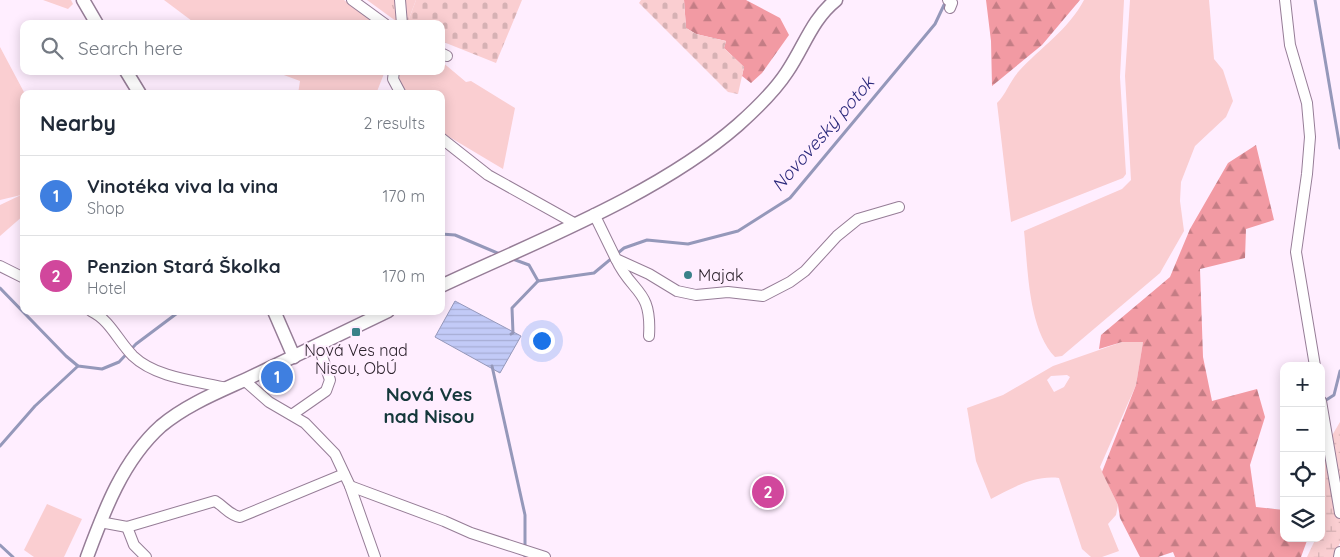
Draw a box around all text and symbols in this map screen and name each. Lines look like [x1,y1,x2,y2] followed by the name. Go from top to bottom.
[20,20,445,75] search box
[38,34,66,62] icon: search
[78,36,183,60] text: Search here
[766,70,880,196] water label: Novoveský potok
[40,110,116,136] text: Nearby
[363,113,425,133] text: 2 results
[87,174,278,198] text: Vinotéka viva la vina
[53,186,59,206] text: 1
[382,186,425,206] text: 170 m
[87,198,124,218] text: Shop
[87,254,281,278] text: Penzion Stará Školka
[698,265,744,285] place label: Majak
[51,266,61,286] text: 2
[382,266,425,286] text: 170 m
[682,269,694,281] marker: Majak
[87,278,126,298] text: Hotel
[350,326,362,338] marker: Nová Ves nad Nisou, ObÚ
[529,328,555,354] your location
[304,340,408,378] place label: Nová Ves nad Nisou, ObÚ
[261,358,293,396] pin: 1
[1280,362,1325,542] map controls
[1280,362,1325,407] button: +
[383,382,475,428] district label: Nová Ves nad Nisou
[1280,407,1325,452] button: −
[1280,452,1325,497] button: locate
[752,473,784,511] pin: 2
[1280,497,1325,542] button: layers

